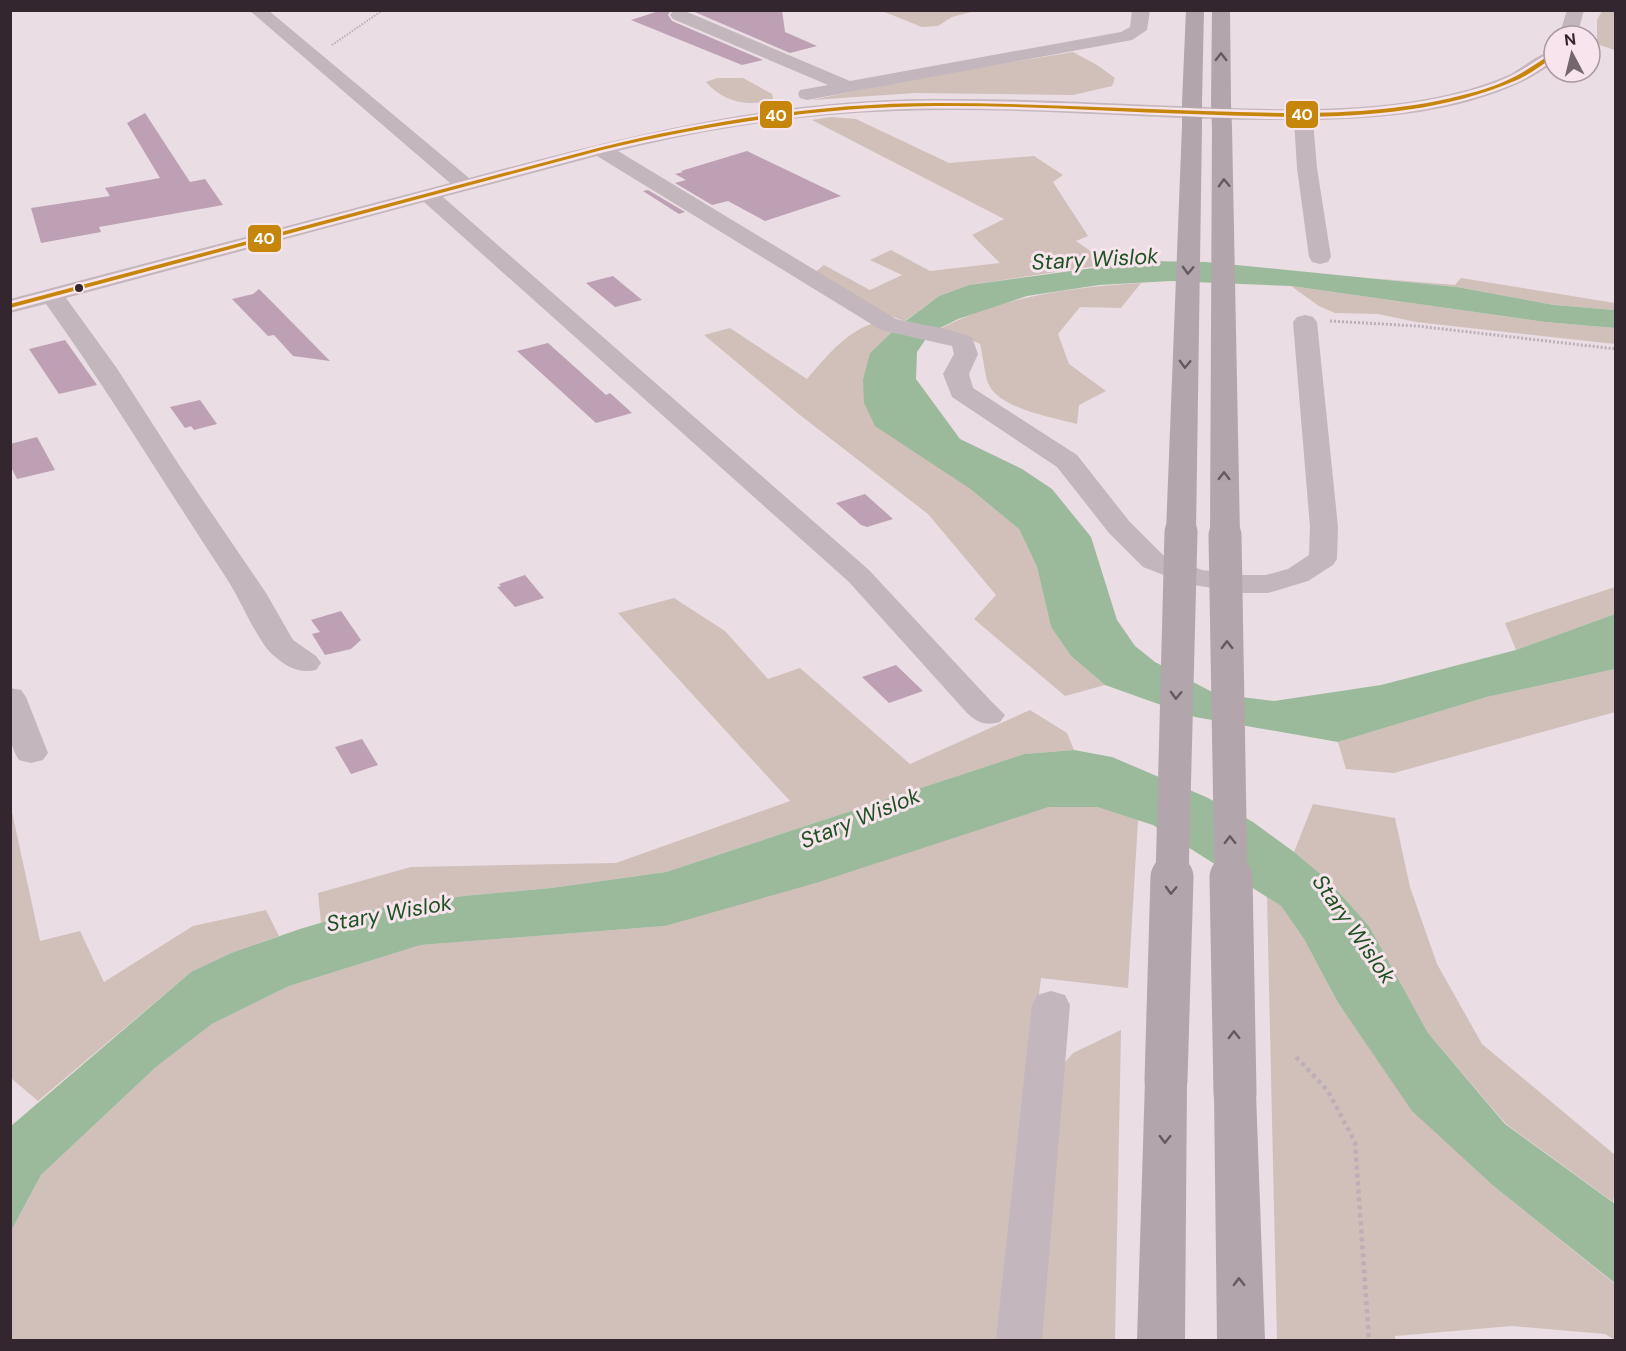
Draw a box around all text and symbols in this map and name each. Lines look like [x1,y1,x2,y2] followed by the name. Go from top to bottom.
[1542,24,1602,84] north arrow
[1563,28,1577,51] text: N
[1215,52,1227,61] one-way arrow
[759,100,793,129] line badge: 40
[1285,100,1319,129] line badge: 40
[1291,104,1313,125] text: 40
[765,105,787,126] text: 40
[1217,178,1230,187] one-way arrow
[247,224,282,253] line badge: 40
[253,228,275,249] text: 40
[1031,241,1160,277] water label: Stary Wislok
[1181,266,1194,275] one-way arrow
[73,282,85,294] unlabelled marker
[1179,360,1192,369] one-way arrow
[1218,472,1231,481] one-way arrow
[1221,640,1233,649] one-way arrow
[1170,690,1183,699] one-way arrow
[796,780,925,855] water label: Stary Wislok
[1224,835,1237,844] one-way arrow
[1306,869,1403,990] water label: Stary Wislok
[1165,885,1177,894] one-way arrow
[324,888,455,938] water label: Stary Wislok
[1228,1030,1240,1039] one-way arrow
[1159,1134,1171,1143] one-way arrow
[1233,1278,1246,1287] one-way arrow

